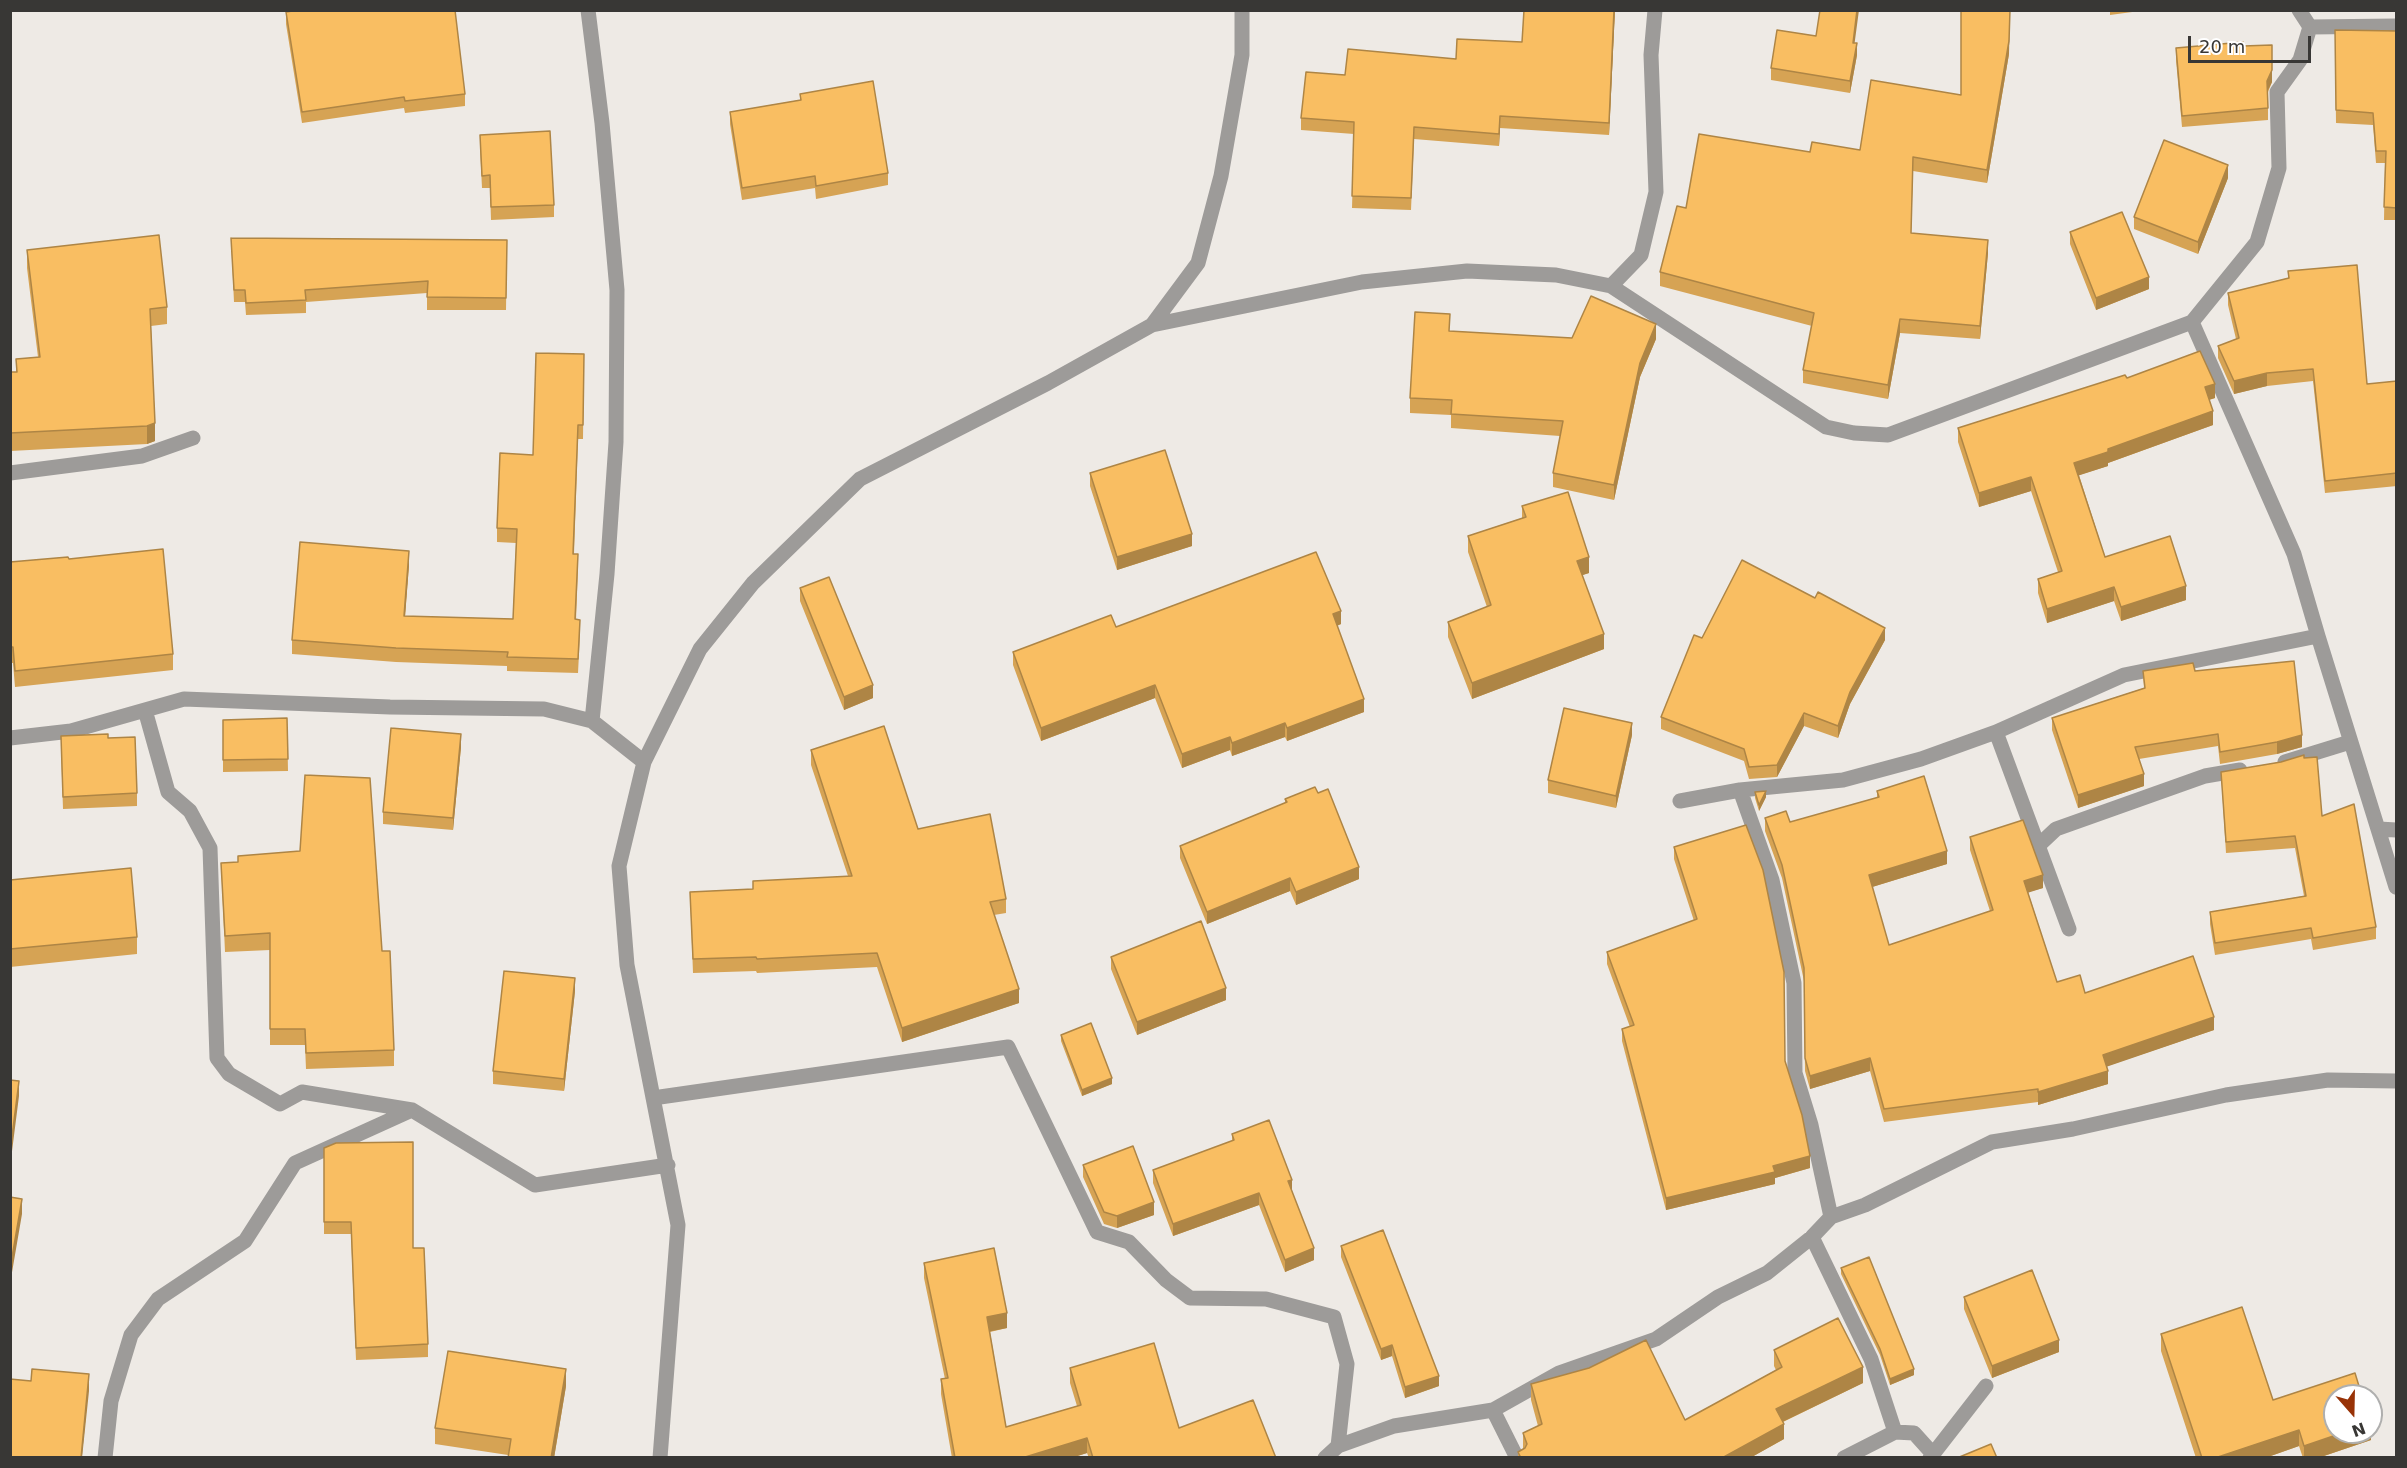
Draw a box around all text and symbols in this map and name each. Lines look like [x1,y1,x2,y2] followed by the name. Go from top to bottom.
[2191,24,2314,62] scale bar
[2199,36,2245,57] text: 20 m
[2323,1384,2383,1444] north arrow
[2349,1418,2368,1441] text: N

